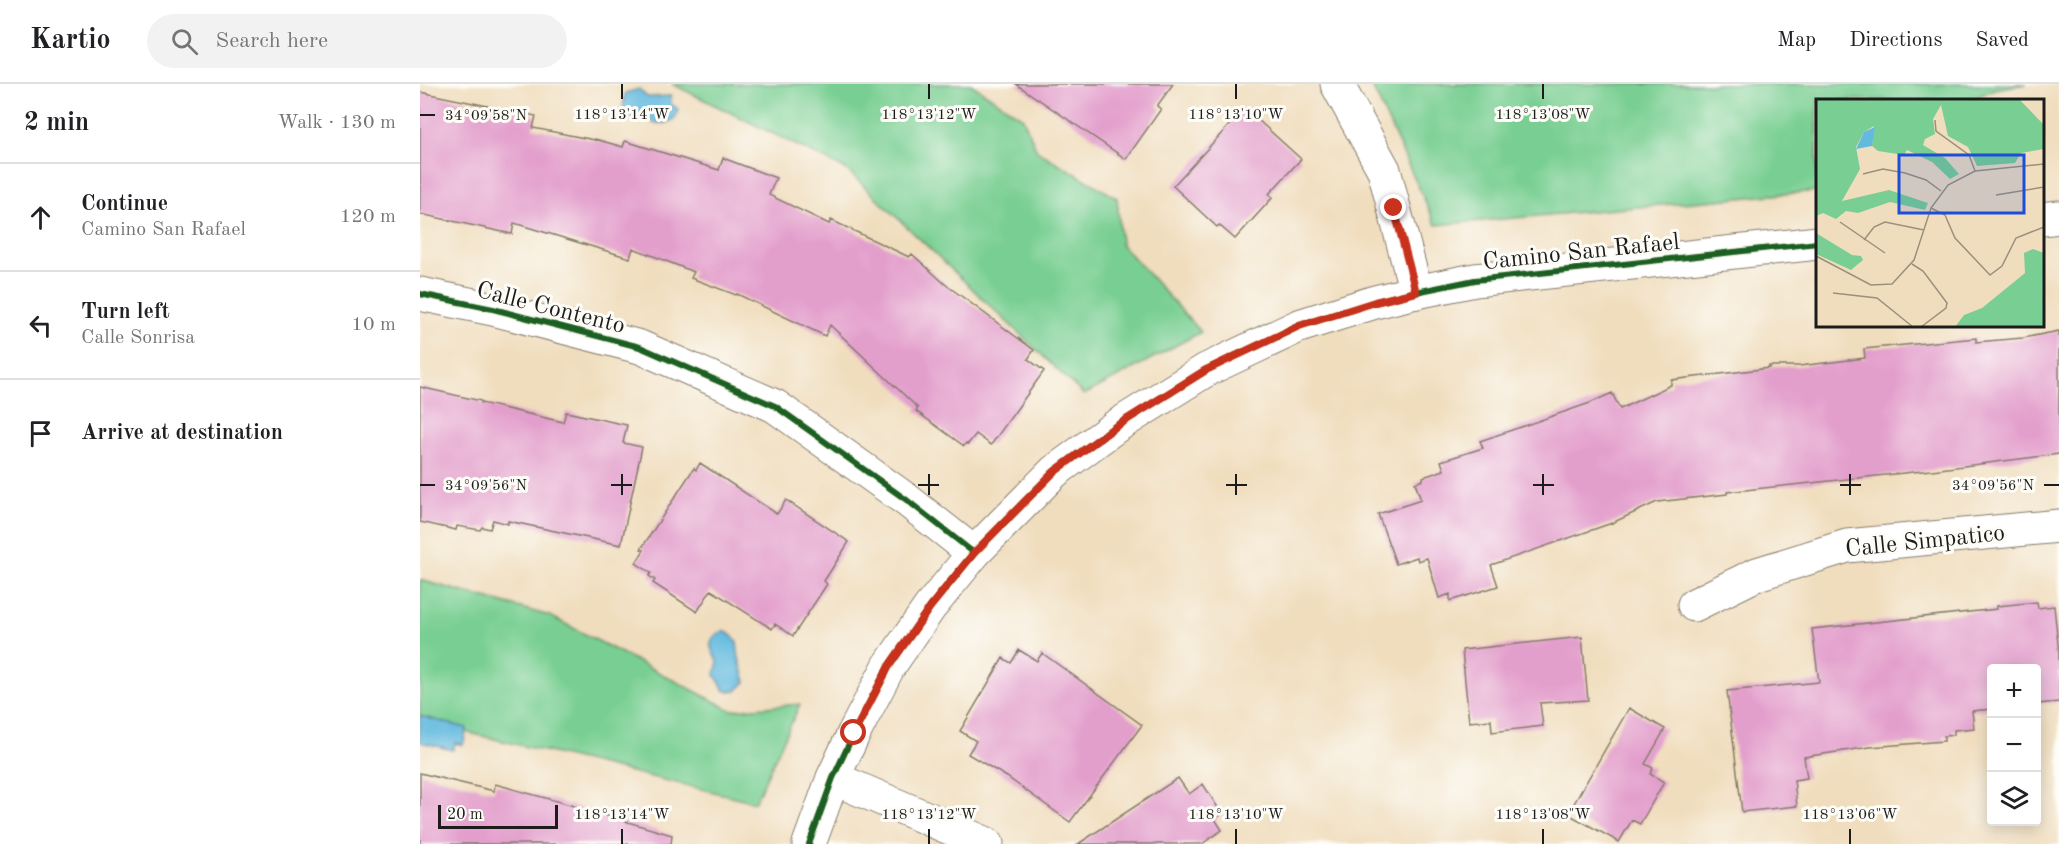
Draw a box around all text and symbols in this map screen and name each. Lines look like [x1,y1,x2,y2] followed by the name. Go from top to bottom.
[147,14,567,68] search box
[168,25,201,58] icon: search
[30,27,111,55] text: Kartio
[216,30,328,52] text: Search here
[1777,30,1816,51] text: Map
[1849,30,1943,51] text: Directions
[1976,30,2029,51] text: Saved
[1816,99,2044,327] inset map
[574,108,670,123] text: 118°13'14"W
[881,108,977,123] text: 118°13'12"W
[1188,108,1284,123] text: 118°13'10"W
[1495,108,1591,123] text: 118°13'08"W
[445,109,527,124] text: 34°09'58"N
[24,110,89,136] text: 2 min
[277,113,396,133] text: Walk · 130 m
[81,193,168,215] text: Continue
[1380,194,1406,220] route end
[24,201,57,234] icon: ahead
[340,207,396,227] text: 120 m
[81,220,246,240] text: Camino San Rafael
[1482,231,1681,275] street label: Camino San Rafael
[474,279,627,339] street label: Calle Contento
[81,301,170,323] text: Turn left
[24,309,57,342] icon: left
[351,315,396,335] text: 10 m
[81,328,195,348] text: Calle Sonrisa
[24,417,57,450] icon: arrive
[81,422,283,444] text: Arrive at destination
[445,479,527,494] text: 34°09'56"N
[1952,479,2034,494] text: 34°09'56"N
[1844,522,2006,562] street label: Calle Simpatico
[1987,664,2041,826] map controls
[1987,664,2041,718] button: +
[1987,718,2041,772] button: −
[840,719,866,745] route start
[1987,772,2041,826] button: layers
[438,802,558,830] scale bar
[447,807,483,823] text: 20 m
[574,808,670,823] text: 118°13'14"W
[881,808,977,823] text: 118°13'12"W
[1188,808,1284,823] text: 118°13'10"W
[1495,808,1591,823] text: 118°13'08"W
[1802,808,1898,823] text: 118°13'06"W

